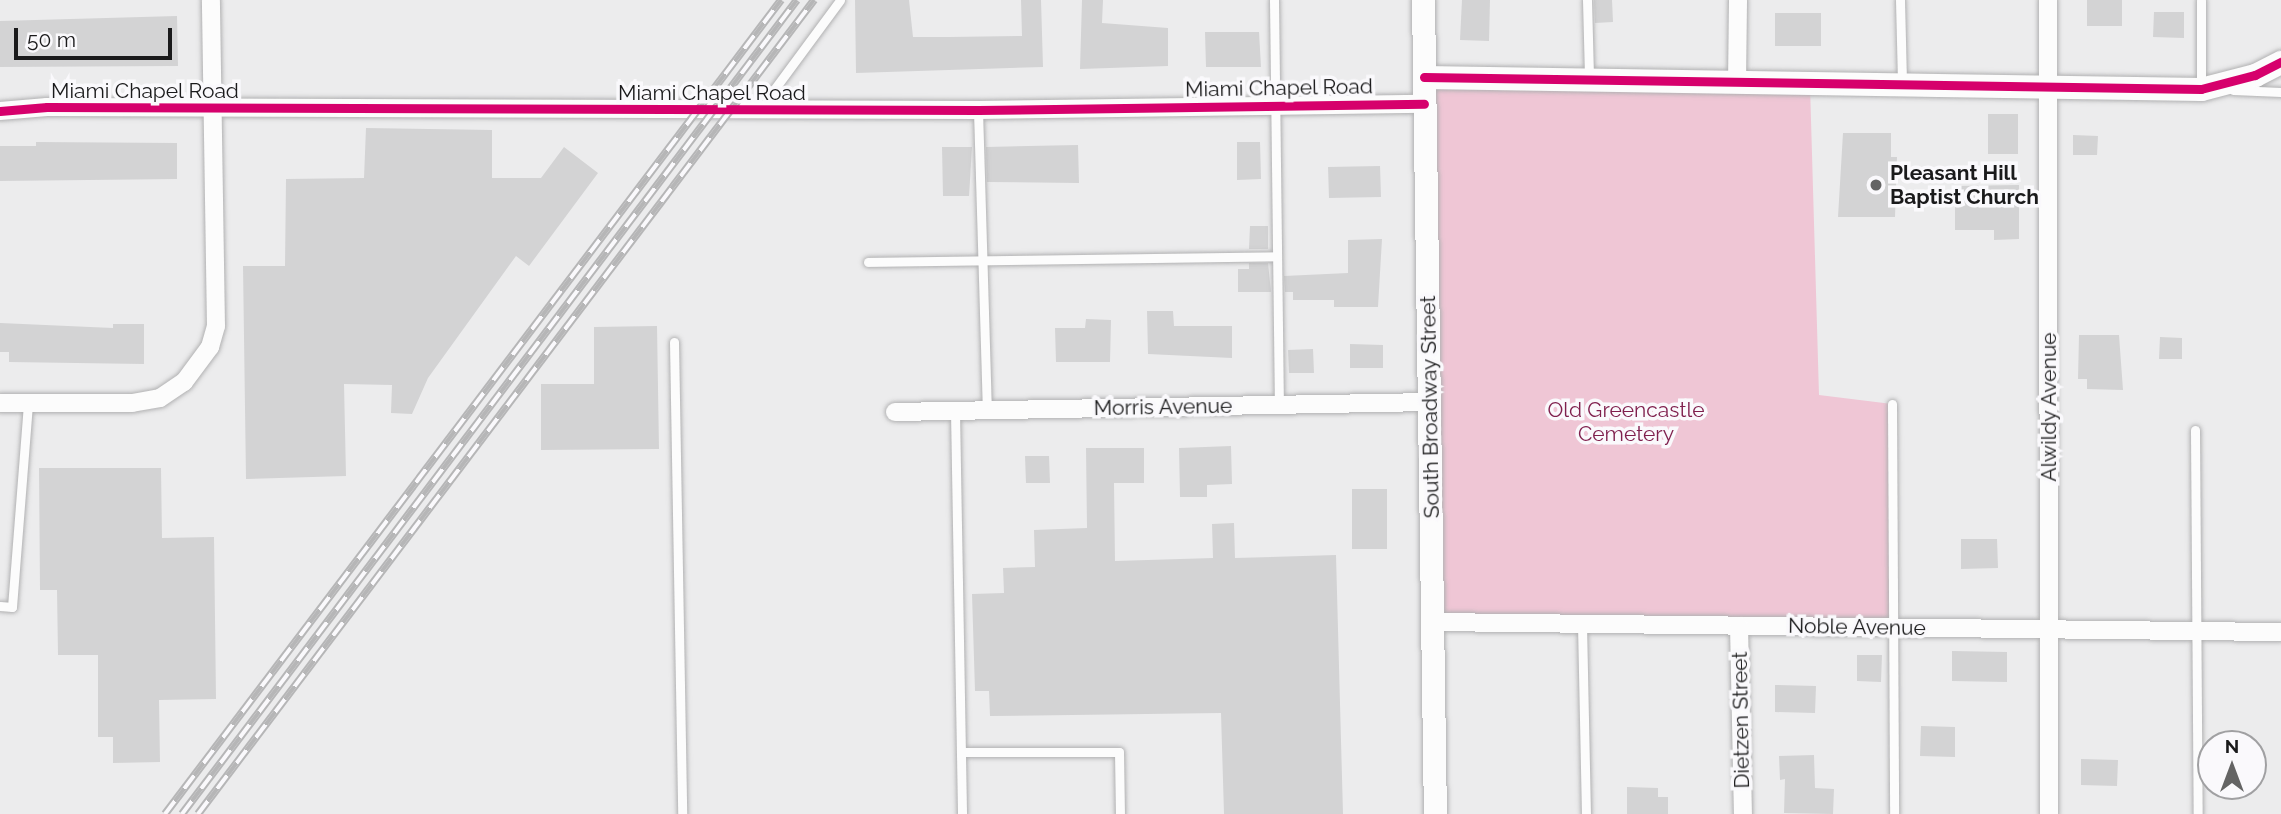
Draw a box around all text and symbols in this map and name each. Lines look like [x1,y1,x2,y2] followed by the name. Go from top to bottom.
[18,14,175,58] scale bar
[27,27,76,52] text: 50 m
[1185,74,1373,102] street label: Miami Chapel Road
[51,78,239,104] street label: Miami Chapel Road
[618,80,806,106] street label: Miami Chapel Road
[1890,160,2039,210] place label: Pleasant Hill Baptist Church
[1868,177,1884,193] marker: Pleasant Hill Baptist Church
[1415,295,1445,519] street label: South Broadway Street
[2036,332,2062,482] street label: Alwildy Avenue
[1093,393,1233,421] street label: Morris Avenue
[1547,397,1705,447] park label: Old Greencastle Cemetery
[1788,613,1926,641] street label: Noble Avenue
[1727,651,1755,789] street label: Dietzen Street
[2197,730,2267,800] north arrow
[2225,735,2239,757] text: N

